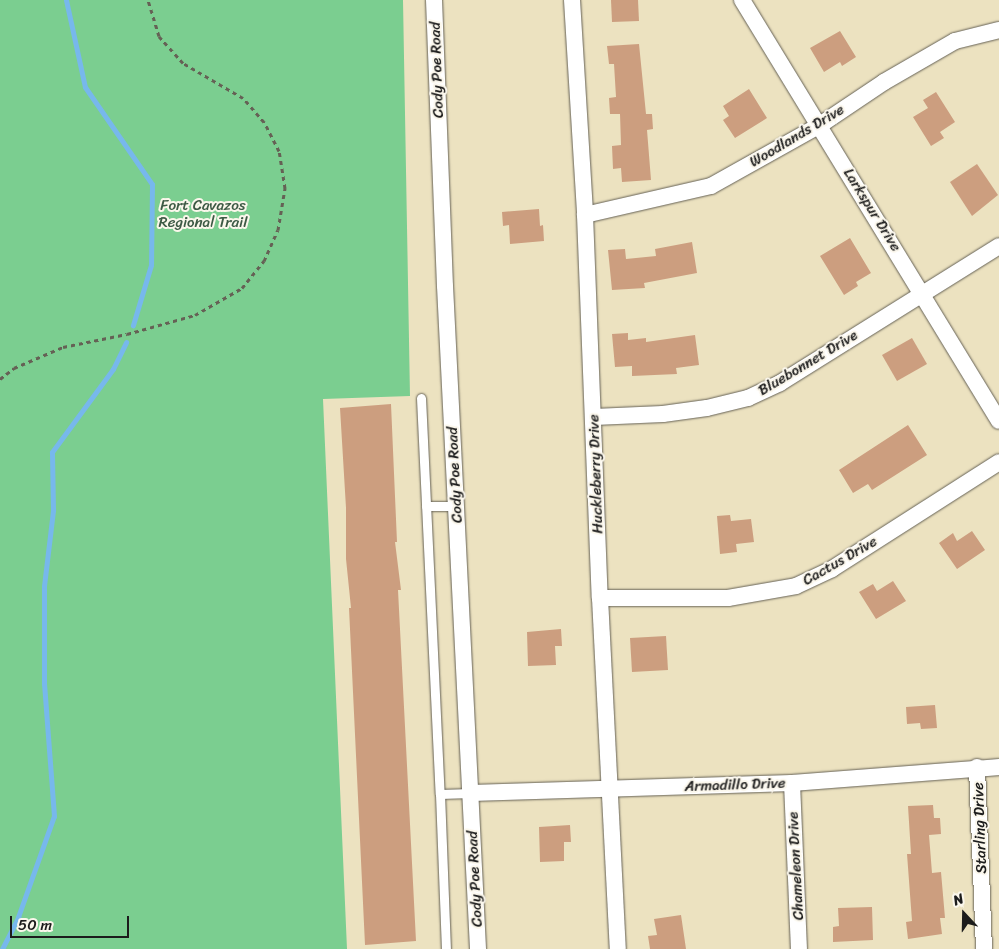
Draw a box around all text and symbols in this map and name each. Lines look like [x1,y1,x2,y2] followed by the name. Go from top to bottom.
[426,21,448,119] street label: Cody Poe Road
[746,101,848,171] street label: Woodlands Drive
[839,165,905,255] street label: Larkspur Drive
[159,196,247,231] park label: Fort Cavazos Regional Trail
[755,326,861,400] street label: Bluebonnet Drive
[585,414,607,534] street label: Huckleberry Drive
[443,426,467,524] street label: Cody Poe Road
[800,532,880,590] street label: Cactus Drive
[684,774,786,796] street label: Armadillo Drive
[969,782,991,874] street label: Starling Drive
[784,811,808,921] street label: Chameleon Drive
[463,830,487,928] street label: Cody Poe Road
[949,886,967,913] text: N
[939,889,989,939] north arrow
[12,906,131,938] scale bar
[18,912,52,938] text: 50 m

